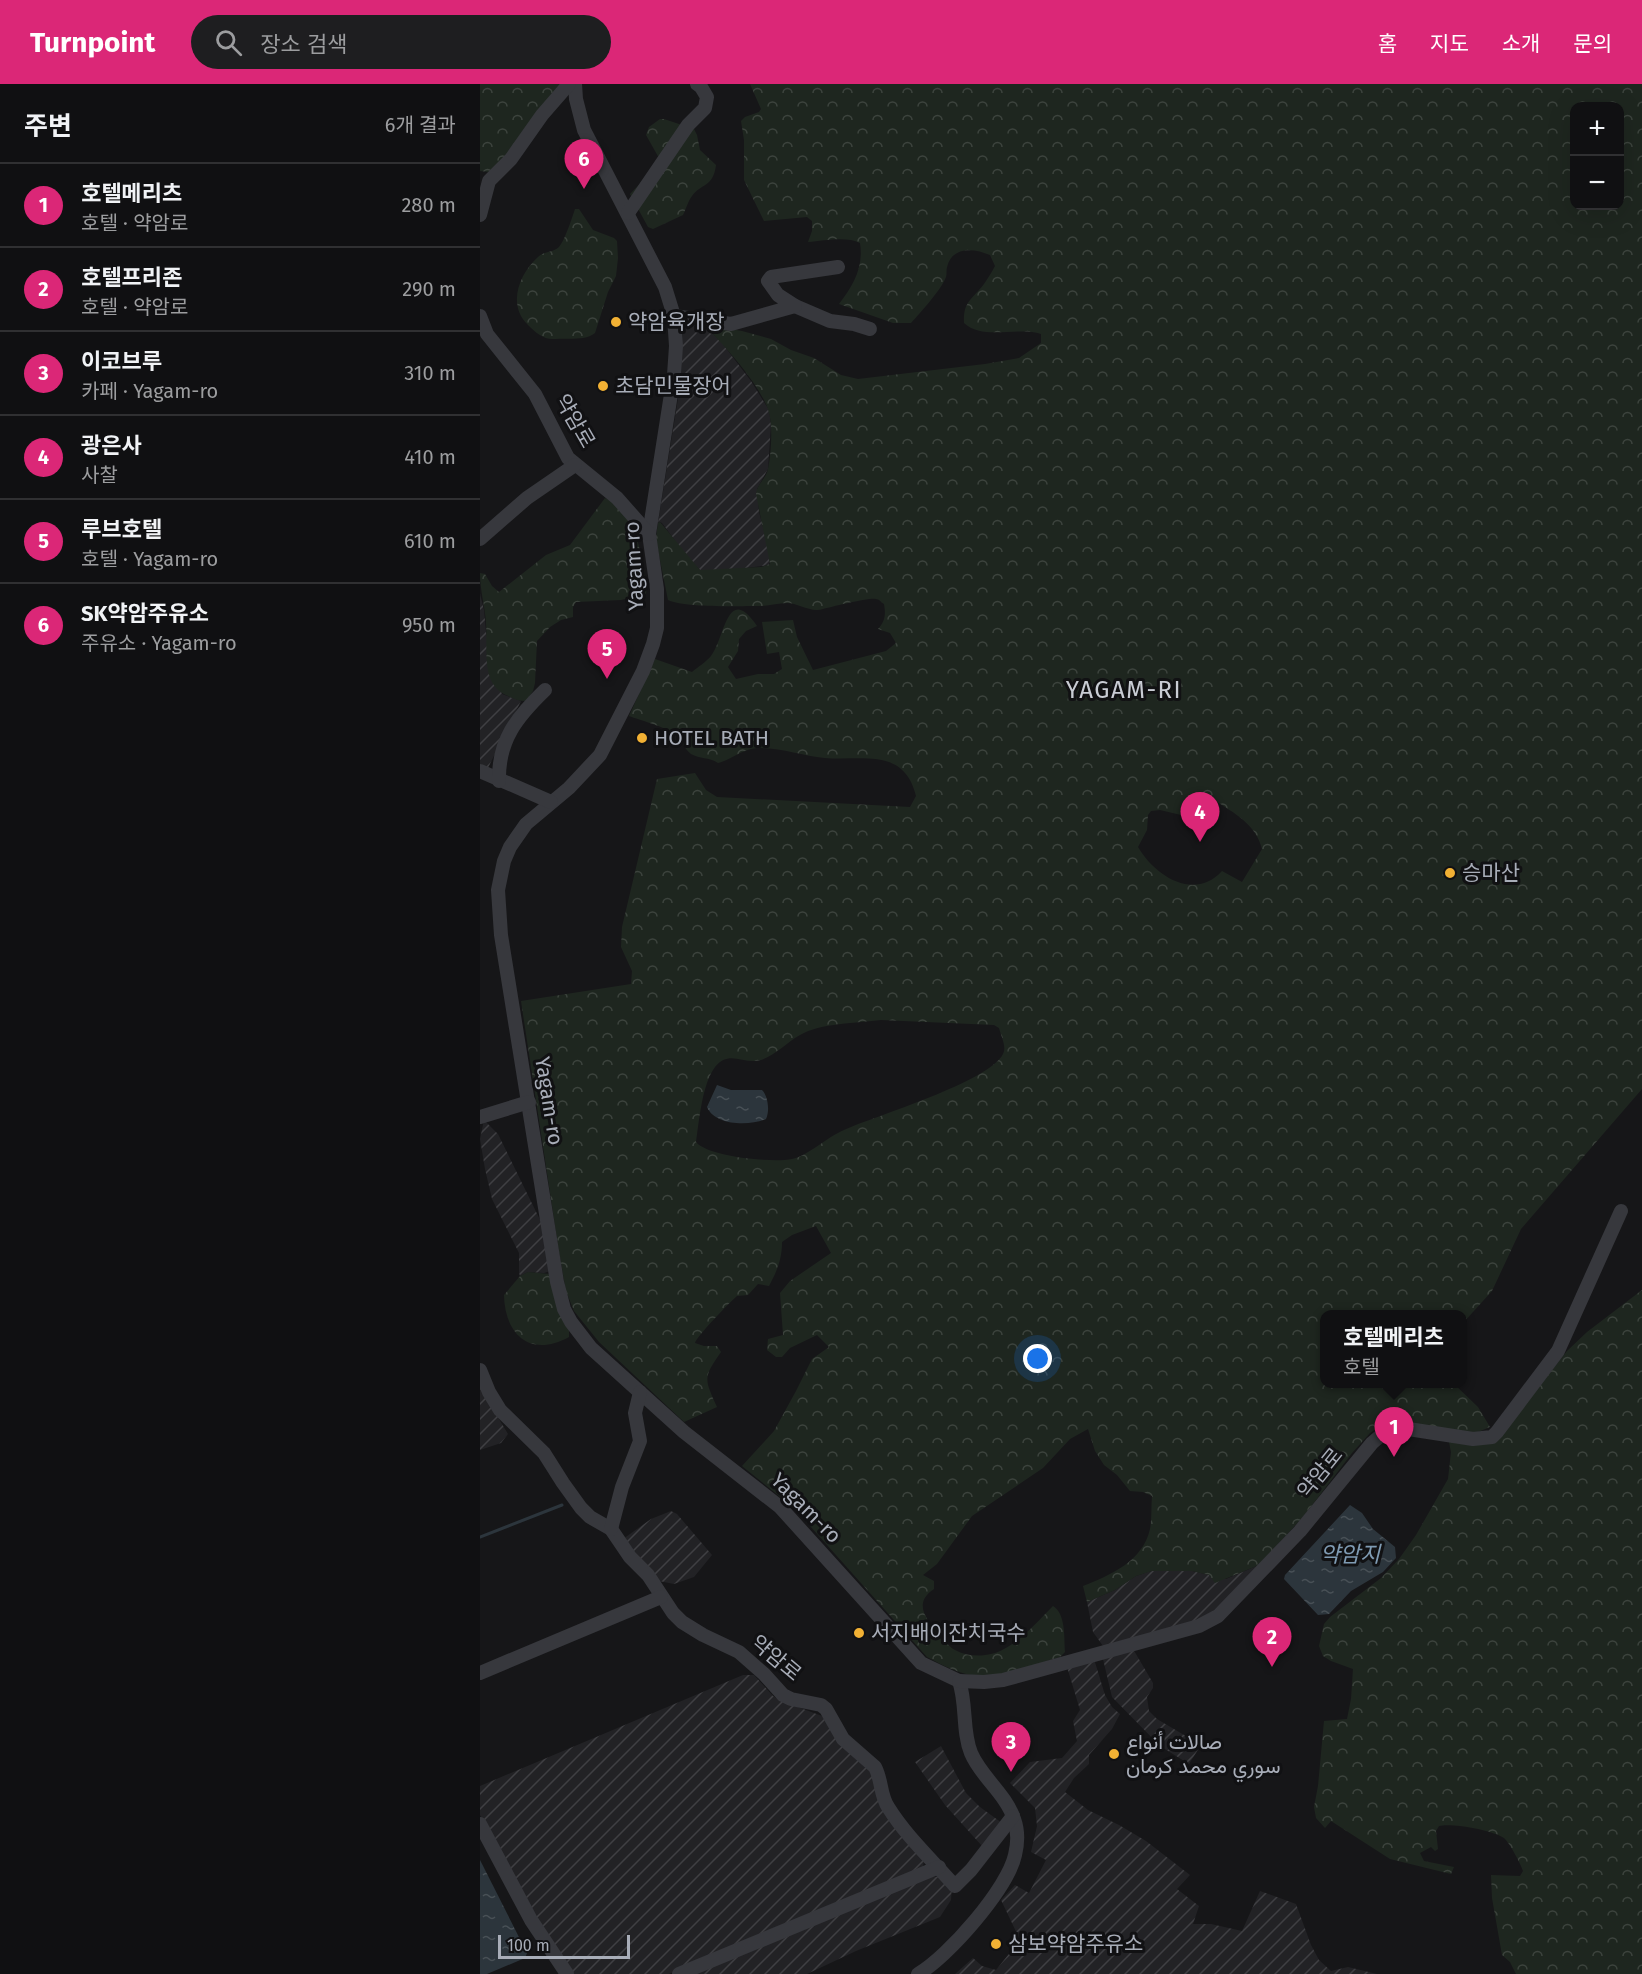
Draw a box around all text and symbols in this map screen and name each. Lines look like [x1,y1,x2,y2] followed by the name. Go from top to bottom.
[191,15,611,69] search box
[30,26,155,59] text: Turnpoint
[212,26,245,59] icon: search
[260,31,347,58] text: 장소 검색
[1378,31,1397,57] text: 홈
[1430,31,1469,57] text: 지도
[1502,31,1540,57] text: 소개
[1573,31,1612,57] text: 문의
[1570,102,1624,210] map controls
[1570,102,1624,156] button: +
[24,111,72,142] text: 주변
[385,113,456,137] text: 6개 결과
[564,140,604,189] pin: 6
[1570,156,1624,210] button: −
[81,180,182,207] text: 호텔메리츠
[39,193,48,217] text: 1
[401,193,456,217] text: 280 m
[81,211,188,235] text: 호텔 · 약암로
[81,264,182,291] text: 호텔프리존
[38,277,49,301] text: 2
[402,277,456,301] text: 290 m
[81,295,188,319] text: 호텔 · 약암로
[628,309,725,335] place label: 약암육개장
[609,315,623,329] marker: 약암육개장
[81,348,162,375] text: 이코브루
[38,361,49,385] text: 3
[404,361,456,385] text: 310 m
[615,373,731,399] place label: 초담민물장어
[81,379,218,403] text: 카페 · Yagam-ro
[596,379,610,393] marker: 초담민물장어
[549,389,601,453] street label: 약암로
[81,432,142,459] text: 광은사
[38,445,49,469] text: 4
[404,445,456,469] text: 410 m
[81,463,118,487] text: 사찰
[81,516,162,543] text: 루브호텔
[619,521,649,611] street label: Yagam-ro
[38,529,49,553] text: 5
[404,529,456,553] text: 610 m
[81,547,218,571] text: 호텔 · Yagam-ro
[81,600,209,627] text: SK약암주유소
[38,613,49,637] text: 6
[402,613,456,637] text: 950 m
[588,630,626,679] pin: 5
[81,631,237,655] text: 주유소 · Yagam-ro
[1066,676,1182,704] district label: YAGAM-RI
[654,725,769,751] place label: HOTEL BATH
[635,731,649,745] marker: HOTEL BATH
[1180,792,1220,842] pin: 4
[1462,860,1520,886] place label: 승마산
[1443,866,1457,880] marker: 승마산
[529,1055,569,1147] street label: Yagam-ro
[1320,1310,1467,1388] popup
[1343,1324,1444,1351] text: 호텔메리츠
[1023,1344,1052,1373] your location
[1343,1355,1380,1379] text: 호텔
[1374,1408,1414,1457] pin: 1
[1292,1442,1348,1504] street label: 약암로
[765,1467,847,1549] street label: Yagam-ro
[1320,1541,1382,1568] water label: 약암지
[1252,1618,1292,1667] pin: 2
[871,1620,1026,1646] place label: 서지배이잔치국수
[852,1626,866,1640] marker: 서지배이잔치국수
[745,1629,807,1687] street label: 약암로
[992,1722,1030,1772] pin: 3
[1126,1729,1280,1783] place label: صالات أنواع سوري محمد كرمان
[1107,1747,1121,1761] marker: صالات أنواع سوري محمد كرمان
[1008,1931,1143,1957] place label: 삼보약암주유소
[498,1932,630,1960] scale bar
[507,1936,550,1955] text: 100 m
[989,1937,1003,1951] marker: 삼보약암주유소

